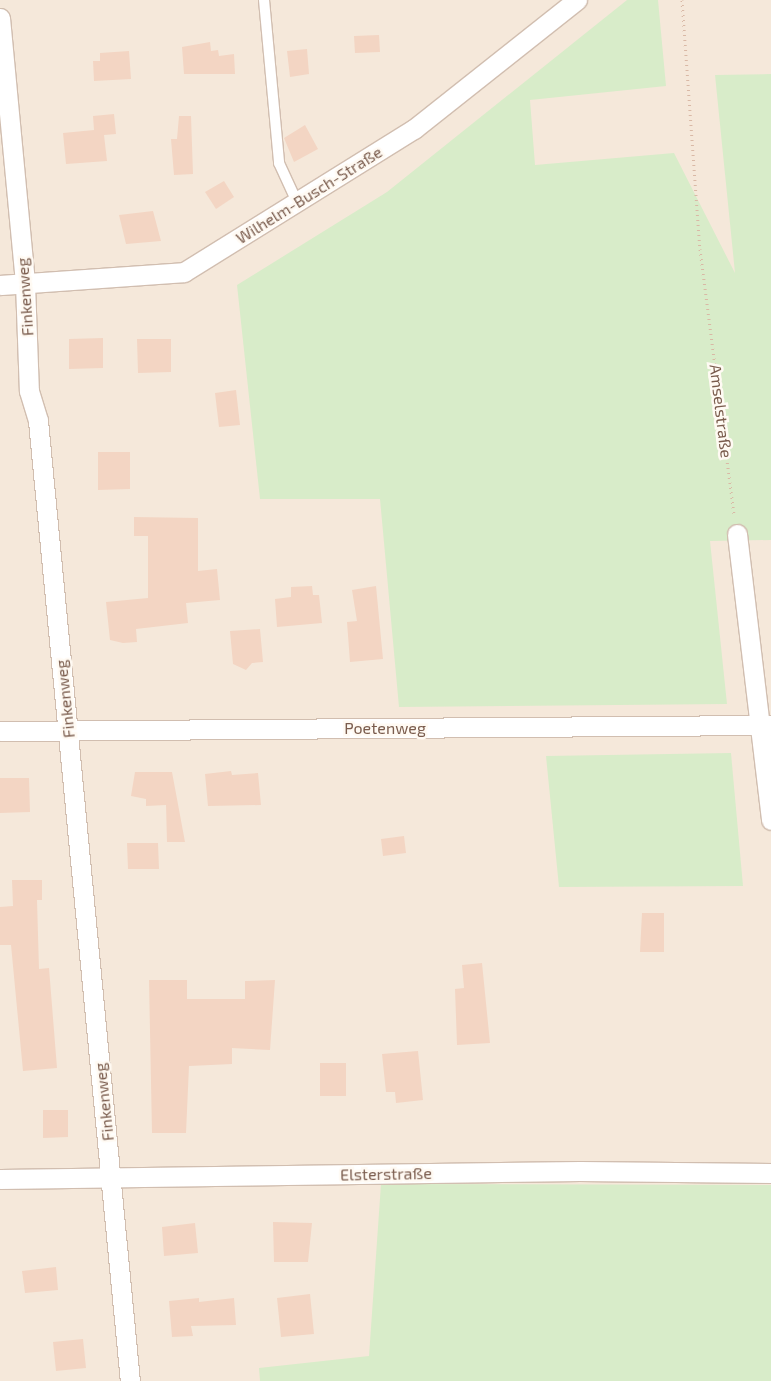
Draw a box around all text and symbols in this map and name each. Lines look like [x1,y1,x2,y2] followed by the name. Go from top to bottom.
[232,142,386,248] street label: Wilhelm-Busch-Straße
[13,257,37,337] street label: Finkenweg
[706,363,736,459] street label: Amselstraße
[51,659,79,739] street label: Finkenweg
[344,718,426,738] street label: Poetenweg
[90,1062,118,1142] street label: Finkenweg
[340,1164,432,1184] street label: Elsterstraße

